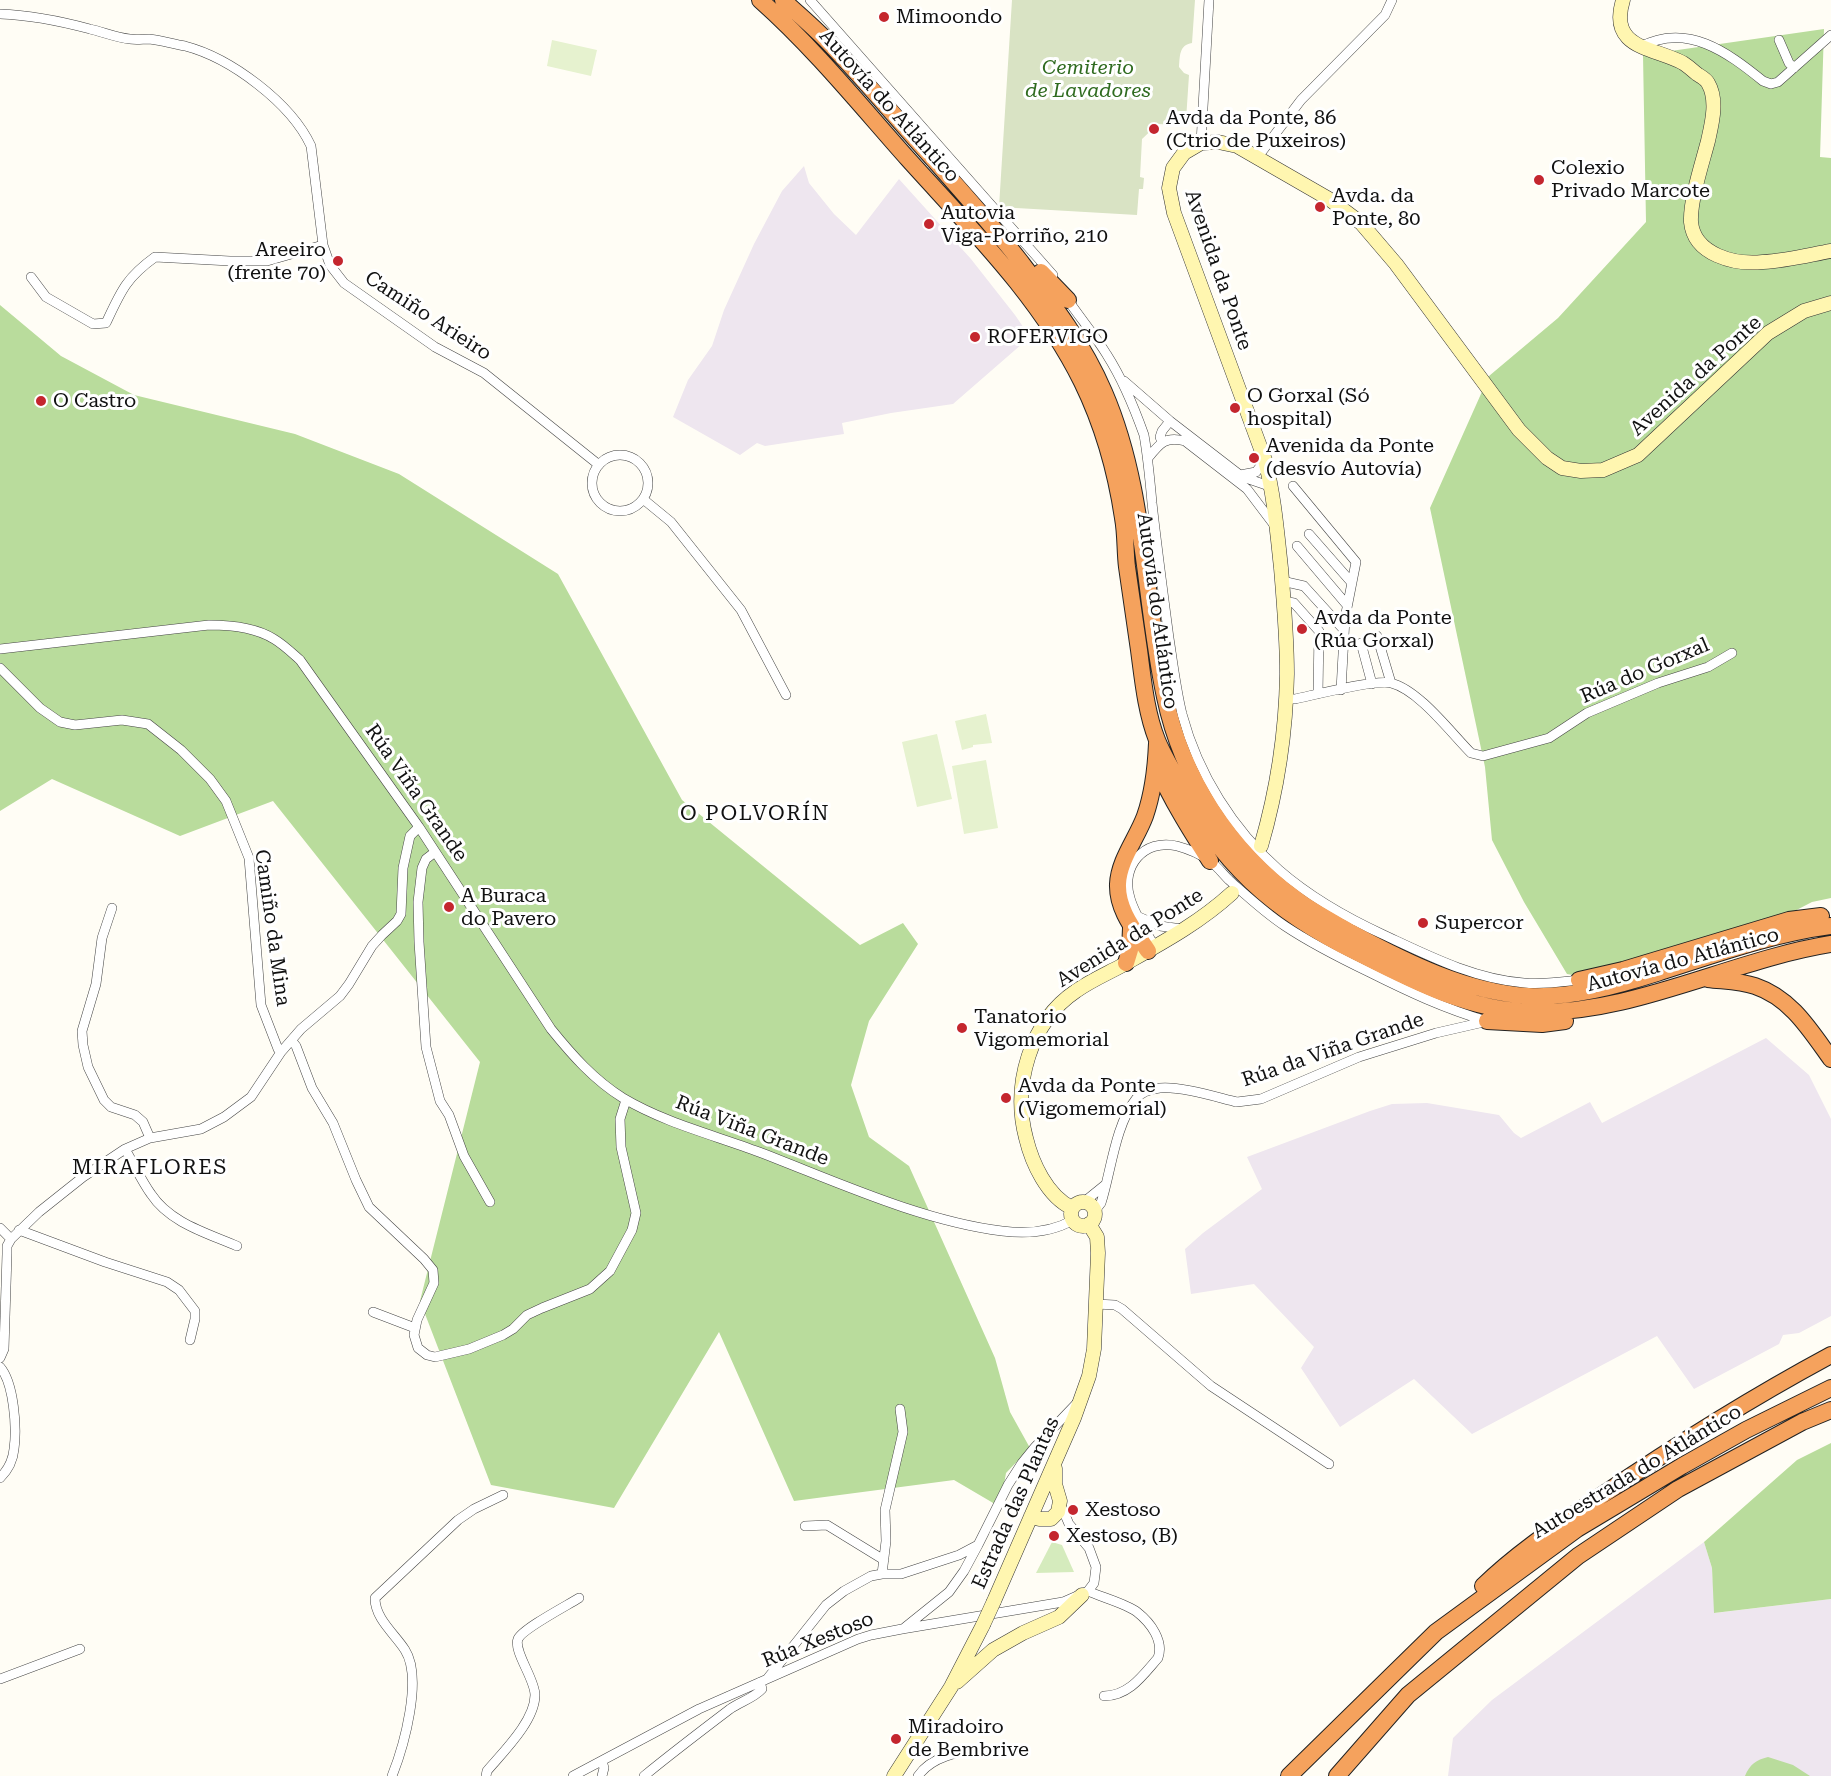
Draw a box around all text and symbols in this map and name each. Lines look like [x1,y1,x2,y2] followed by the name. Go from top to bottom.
[896,5,1002,29] place label: Mimoondo
[877,10,891,24] marker: Mimoondo
[814,24,964,188] street label: Autovía do Atlántico
[1025,56,1151,103] park label: Cemiterio de Lavadores
[1166,106,1346,153] place label: Avda da Ponte, 86 (Ctrio de Puxeiros)
[1147,122,1161,136] marker: Avda da Ponte, 86 (Ctrio de Puxeiros)
[1551,156,1710,203] place label: Colexio Privado Marcote
[1532,173,1546,187] marker: Colexio Privado Marcote
[1332,184,1420,231] place label: Avda. da Ponte, 80
[1179,187,1257,353] street label: Avenida da Ponte
[1313,200,1327,214] marker: Avda. da Ponte, 80
[941,201,1108,248] place label: Autovia Viga-Porriño, 210
[922,217,936,231] marker: Autovia Viga-Porriño, 210
[228,238,326,285] place label: Areeiro (frente 70)
[331,254,345,268] marker: Areeiro (frente 70)
[360,266,496,366] street label: Camiño Arieiro
[1626,311,1766,441] street label: Avenida da Ponte
[987,325,1108,349] place label: ROFERVIGO
[968,330,982,344] marker: ROFERVIGO
[1247,384,1370,431] place label: O Gorxal (Só hospital)
[53,389,136,413] place label: O Castro
[34,394,48,408] marker: O Castro
[1228,401,1242,415] marker: O Gorxal (Só hospital)
[1266,434,1434,481] place label: Avenida da Ponte (desvío Autovía)
[1247,451,1261,465] marker: Avenida da Ponte (desvío Autovía)
[1131,511,1183,711] street label: Autovía do Atlántico
[1314,606,1452,653] place label: Avda da Ponte (Rúa Gorxal)
[1295,622,1309,636] marker: Avda da Ponte (Rúa Gorxal)
[1577,633,1713,709] street label: Rúa do Gorxal
[360,720,472,866] street label: Rúa Viña Grande
[680,801,830,827] district label: O POLVORÍN
[249,848,295,1008] street label: Camiño da Mina
[1052,883,1208,993] street label: Avenida da Ponte
[461,884,556,931] place label: A Buraca do Pavero
[442,900,456,914] marker: A Buraca do Pavero
[1435,911,1524,935] place label: Supercor
[1416,916,1430,930] marker: Supercor
[1584,923,1782,997] street label: Autovía do Atlántico
[974,1005,1109,1052] place label: Tanatorio Vigomemorial
[1239,1008,1427,1092] street label: Rúa da Viña Grande
[955,1021,969,1035] marker: Tanatorio Vigomemorial
[1018,1074,1167,1121] place label: Avda da Ponte (Vigomemorial)
[672,1091,832,1171] street label: Rúa Viña Grande
[999,1091,1013,1105] marker: Avda da Ponte (Vigomemorial)
[72,1155,228,1181] district label: MIRAFLORES
[1528,1400,1746,1544] street label: Autoestrada do Atlántico
[967,1413,1065,1593] street label: Estrada das Plantas
[1085,1498,1161,1522] place label: Xestoso
[1066,1503,1080,1517] marker: Xestoso
[1066,1524,1178,1548] place label: Xestoso, (B)
[1047,1529,1061,1543] marker: Xestoso, (B)
[759,1607,877,1673] street label: Rúa Xestoso
[908,1715,1029,1762] place label: Miradoiro de Bembrive
[889,1732,903,1746] marker: Miradoiro de Bembrive

